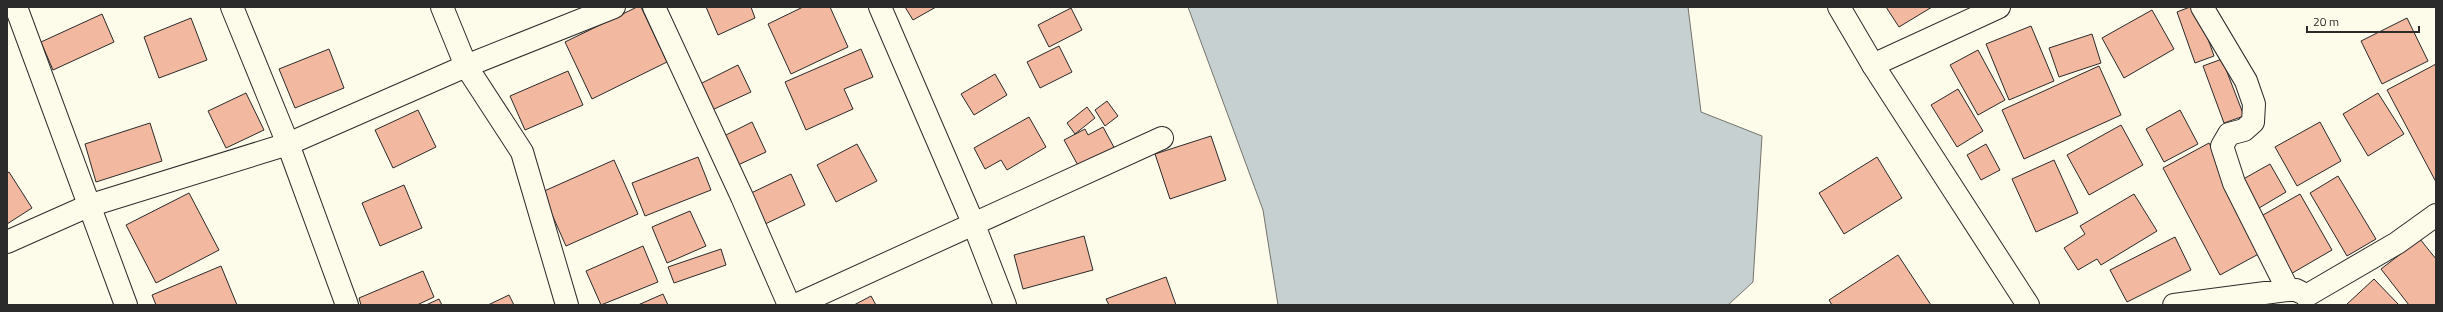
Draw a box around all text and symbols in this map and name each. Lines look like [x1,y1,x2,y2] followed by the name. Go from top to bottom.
[2307,8,2419,34] scale bar
[2313,12,2339,31] text: 20 m

